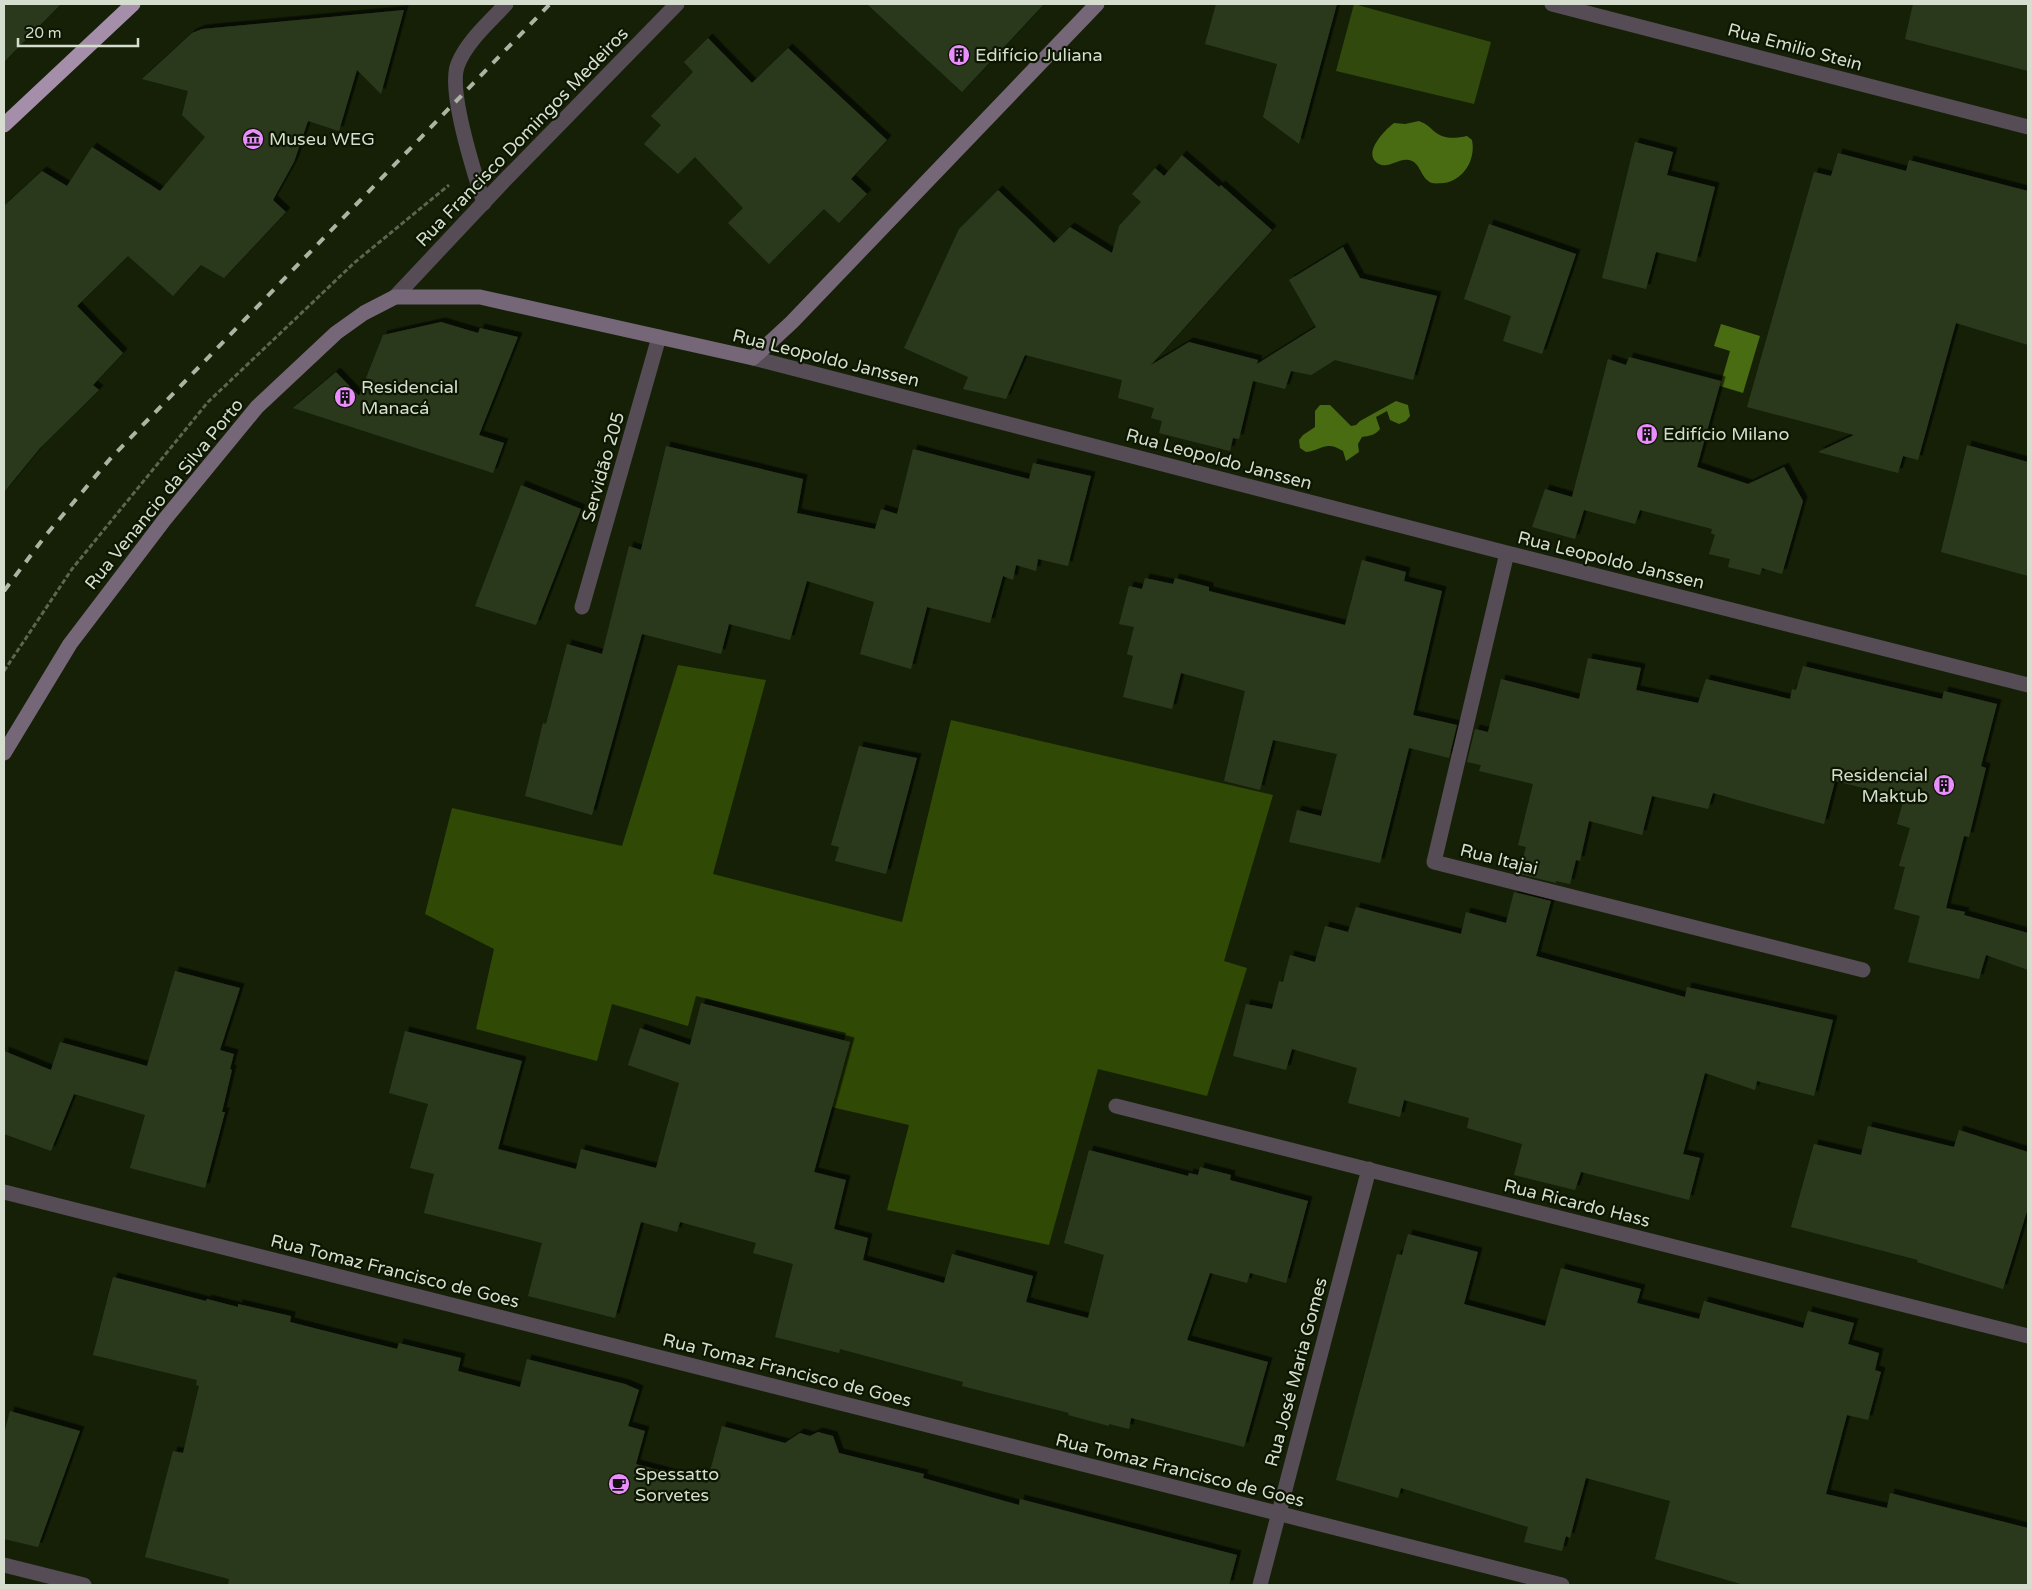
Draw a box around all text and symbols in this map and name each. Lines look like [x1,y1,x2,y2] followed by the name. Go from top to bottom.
[18,15,138,47] scale bar
[1725,18,1865,76] street label: Rua Emilio Stein
[411,23,633,251] street label: Rua Francisco Domingos Medeiros
[25,24,62,42] text: 20 m
[947,43,971,67] building icon: Edifício Juliana
[975,44,1103,66] place label: Edifício Juliana
[241,127,265,151] museum icon: Museu WEG
[269,128,375,150] place label: Museu WEG
[730,324,922,392] street label: Rua Leopoldo Janssen
[361,376,458,419] place label: Residencial Manacá
[333,385,357,409] building icon: Residencial Manacá
[80,394,248,594] street label: Rua Venancio da Silva Porto
[577,410,629,524] street label: Servidão 205
[1635,422,1659,446] building icon: Edifício Milano
[1663,423,1789,445] place label: Edifício Milano
[1124,424,1314,494] street label: Rua Leopoldo Janssen
[1515,526,1707,594] street label: Rua Leopoldo Janssen
[1831,764,1928,807] place label: Residencial Maktub
[1932,773,1956,797] building icon: Residencial Maktub
[1458,839,1540,879] street label: Rua Itajai
[1501,1174,1653,1232] street label: Rua Ricardo Hass
[268,1229,522,1313] street label: Rua Tomaz Francisco de Goes
[1260,1275,1332,1469] street label: Rua José Maria Gomes
[660,1328,914,1412] street label: Rua Tomaz Francisco de Goes
[1053,1428,1307,1512] street label: Rua Tomaz Francisco de Goes
[635,1463,719,1506] place label: Spessatto Sorvetes
[607,1472,631,1496] cafe icon: Spessatto Sorvetes

